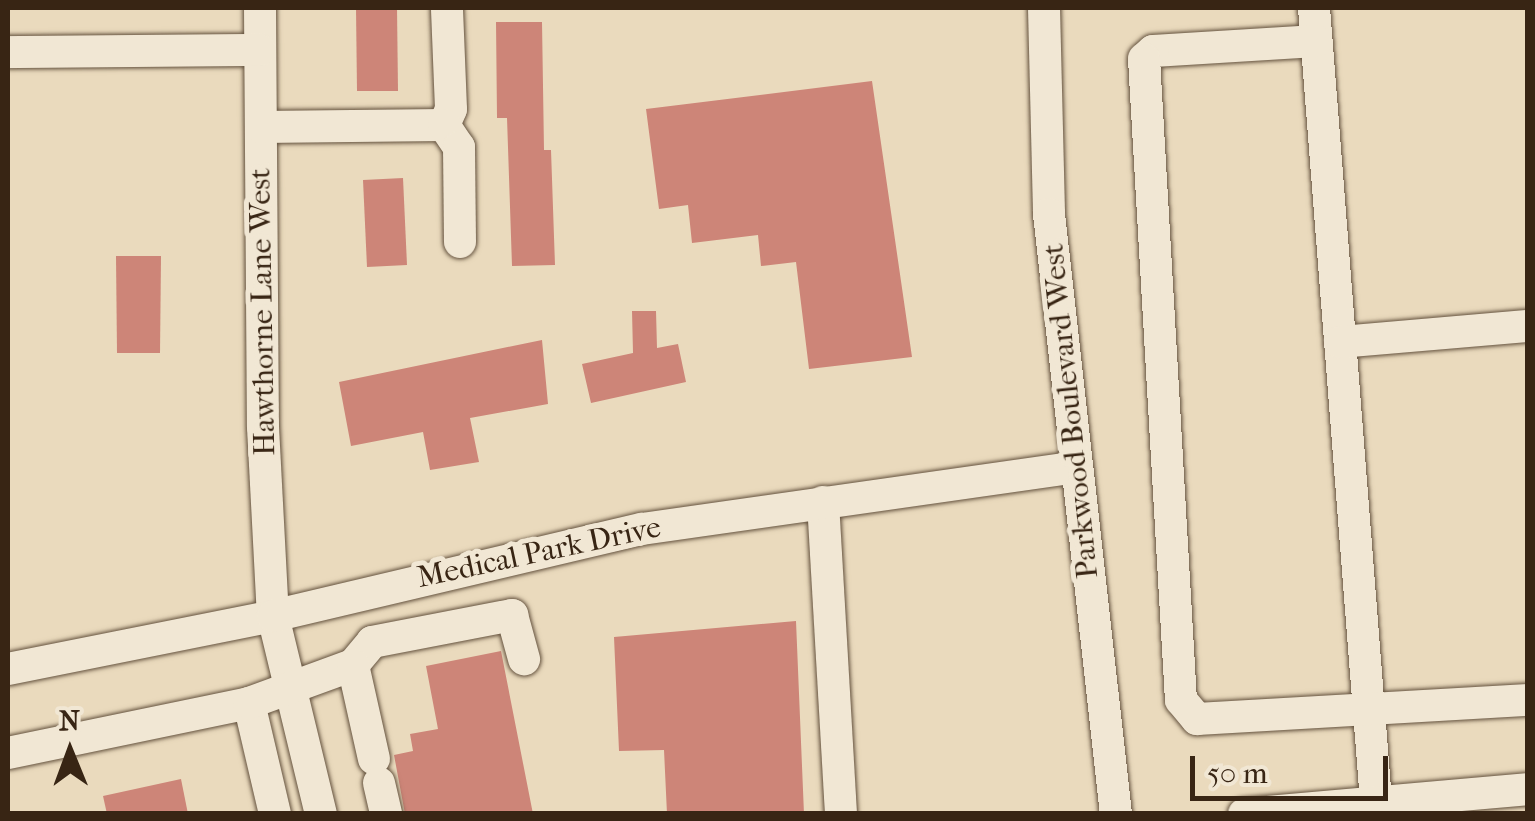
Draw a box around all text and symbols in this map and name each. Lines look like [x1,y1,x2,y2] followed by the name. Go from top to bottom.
[242,168,284,456] street label: Hawthorne Lane West
[1036,242,1106,580] street label: Parkwood Boulevard West
[414,510,664,596] street label: Medical Park Drive
[20,701,120,801] north arrow
[59,704,80,737] text: N
[1195,736,1392,798] scale bar
[1207,756,1268,791] text: 50 m

